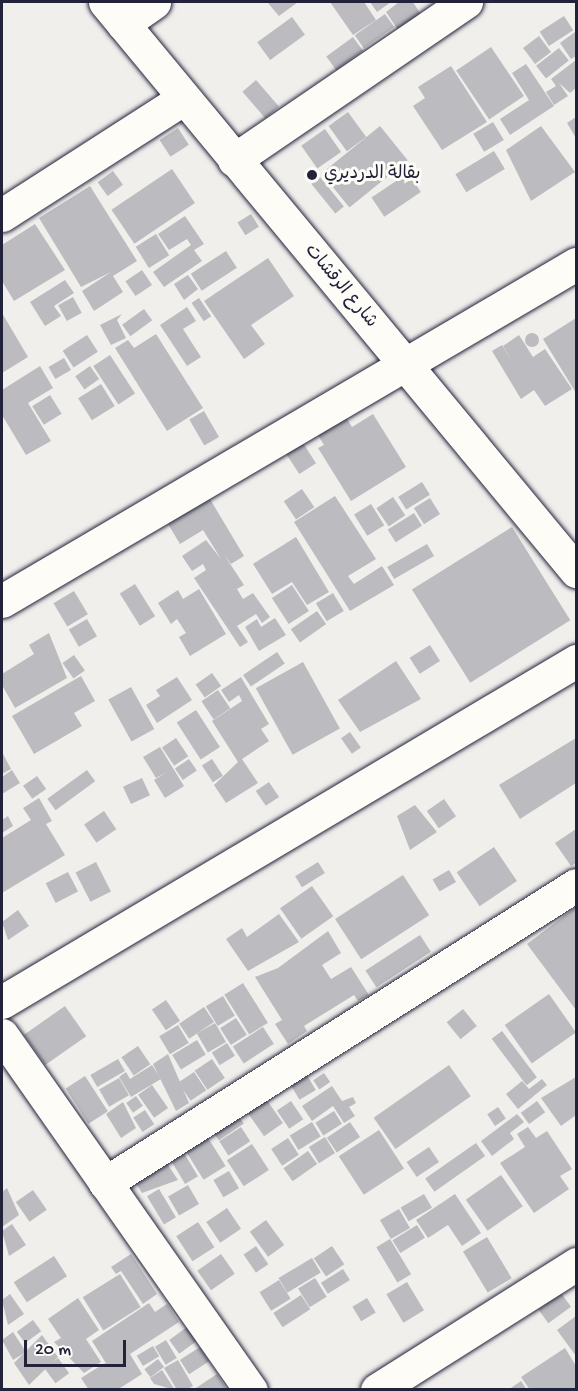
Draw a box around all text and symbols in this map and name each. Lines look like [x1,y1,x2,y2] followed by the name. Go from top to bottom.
[324,164,420,186] place label: بقالة الدرديري
[305,168,319,182] marker: بقالة الدرديري
[299,241,381,333] street label: شارع الرقشات
[27,1328,129,1366] scale bar
[35,1340,71,1361] text: 20 m

